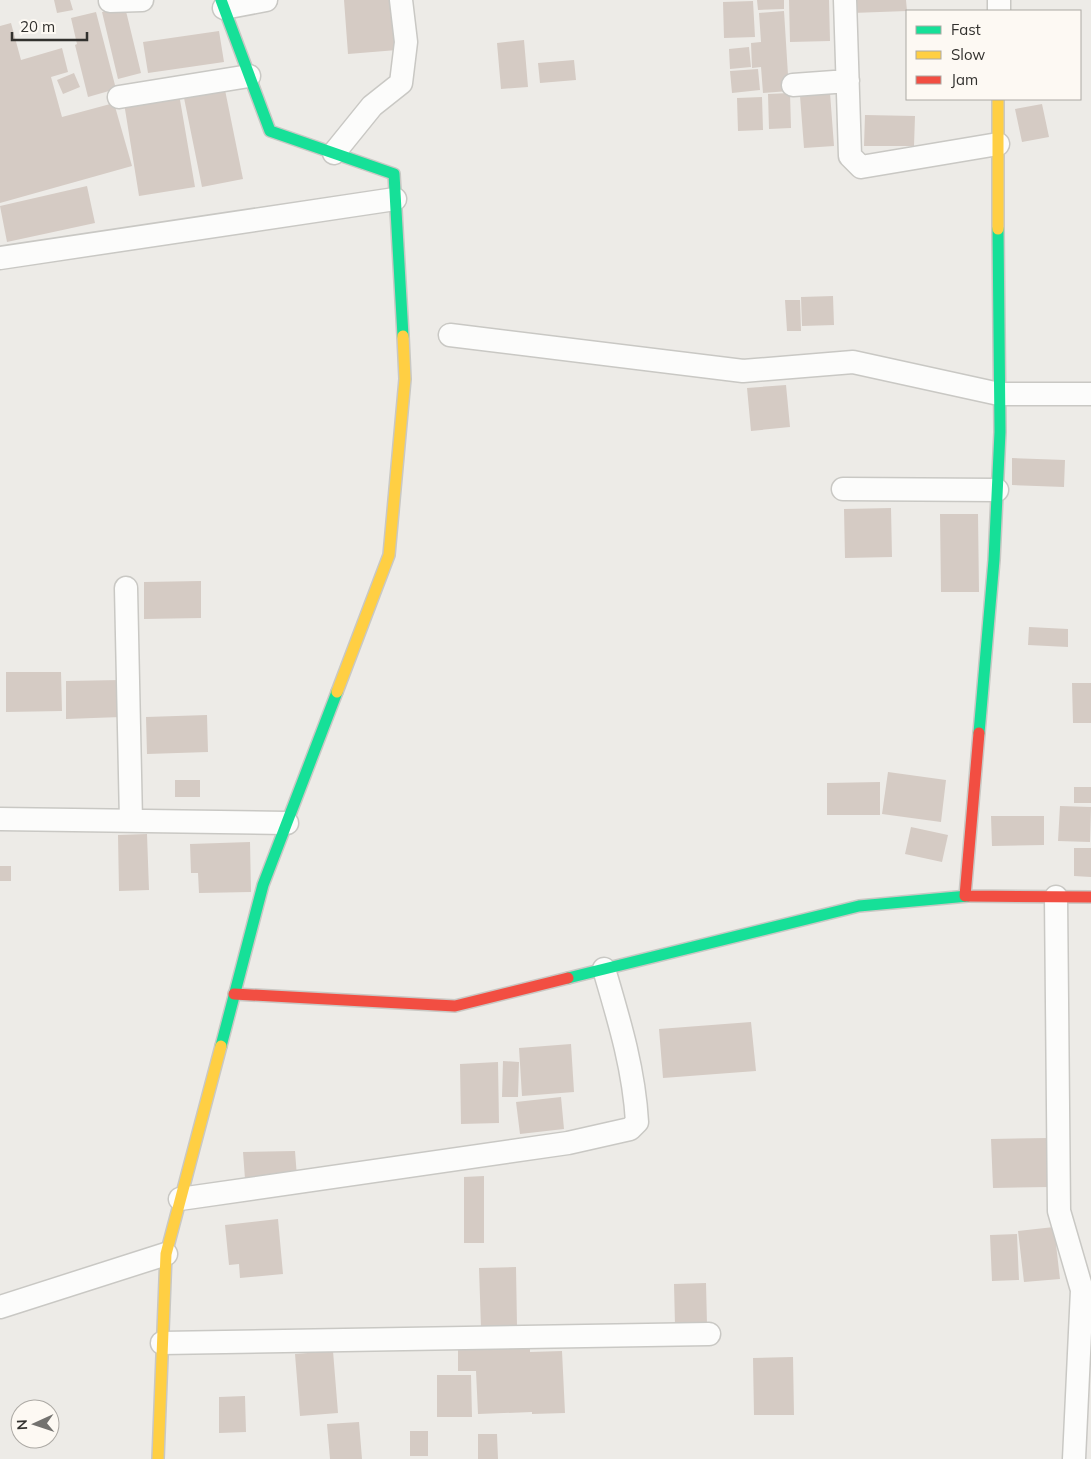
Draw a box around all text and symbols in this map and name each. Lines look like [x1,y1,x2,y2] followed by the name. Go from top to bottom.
[12,10,88,42] scale bar
[906,10,1081,100] legend
[20,17,55,36] text: 20 m
[951,20,981,39] text: Fast
[951,45,985,64] text: Slow
[951,70,978,89] text: Jam
[10,1399,60,1449] north arrow
[13,1419,31,1430] text: N

